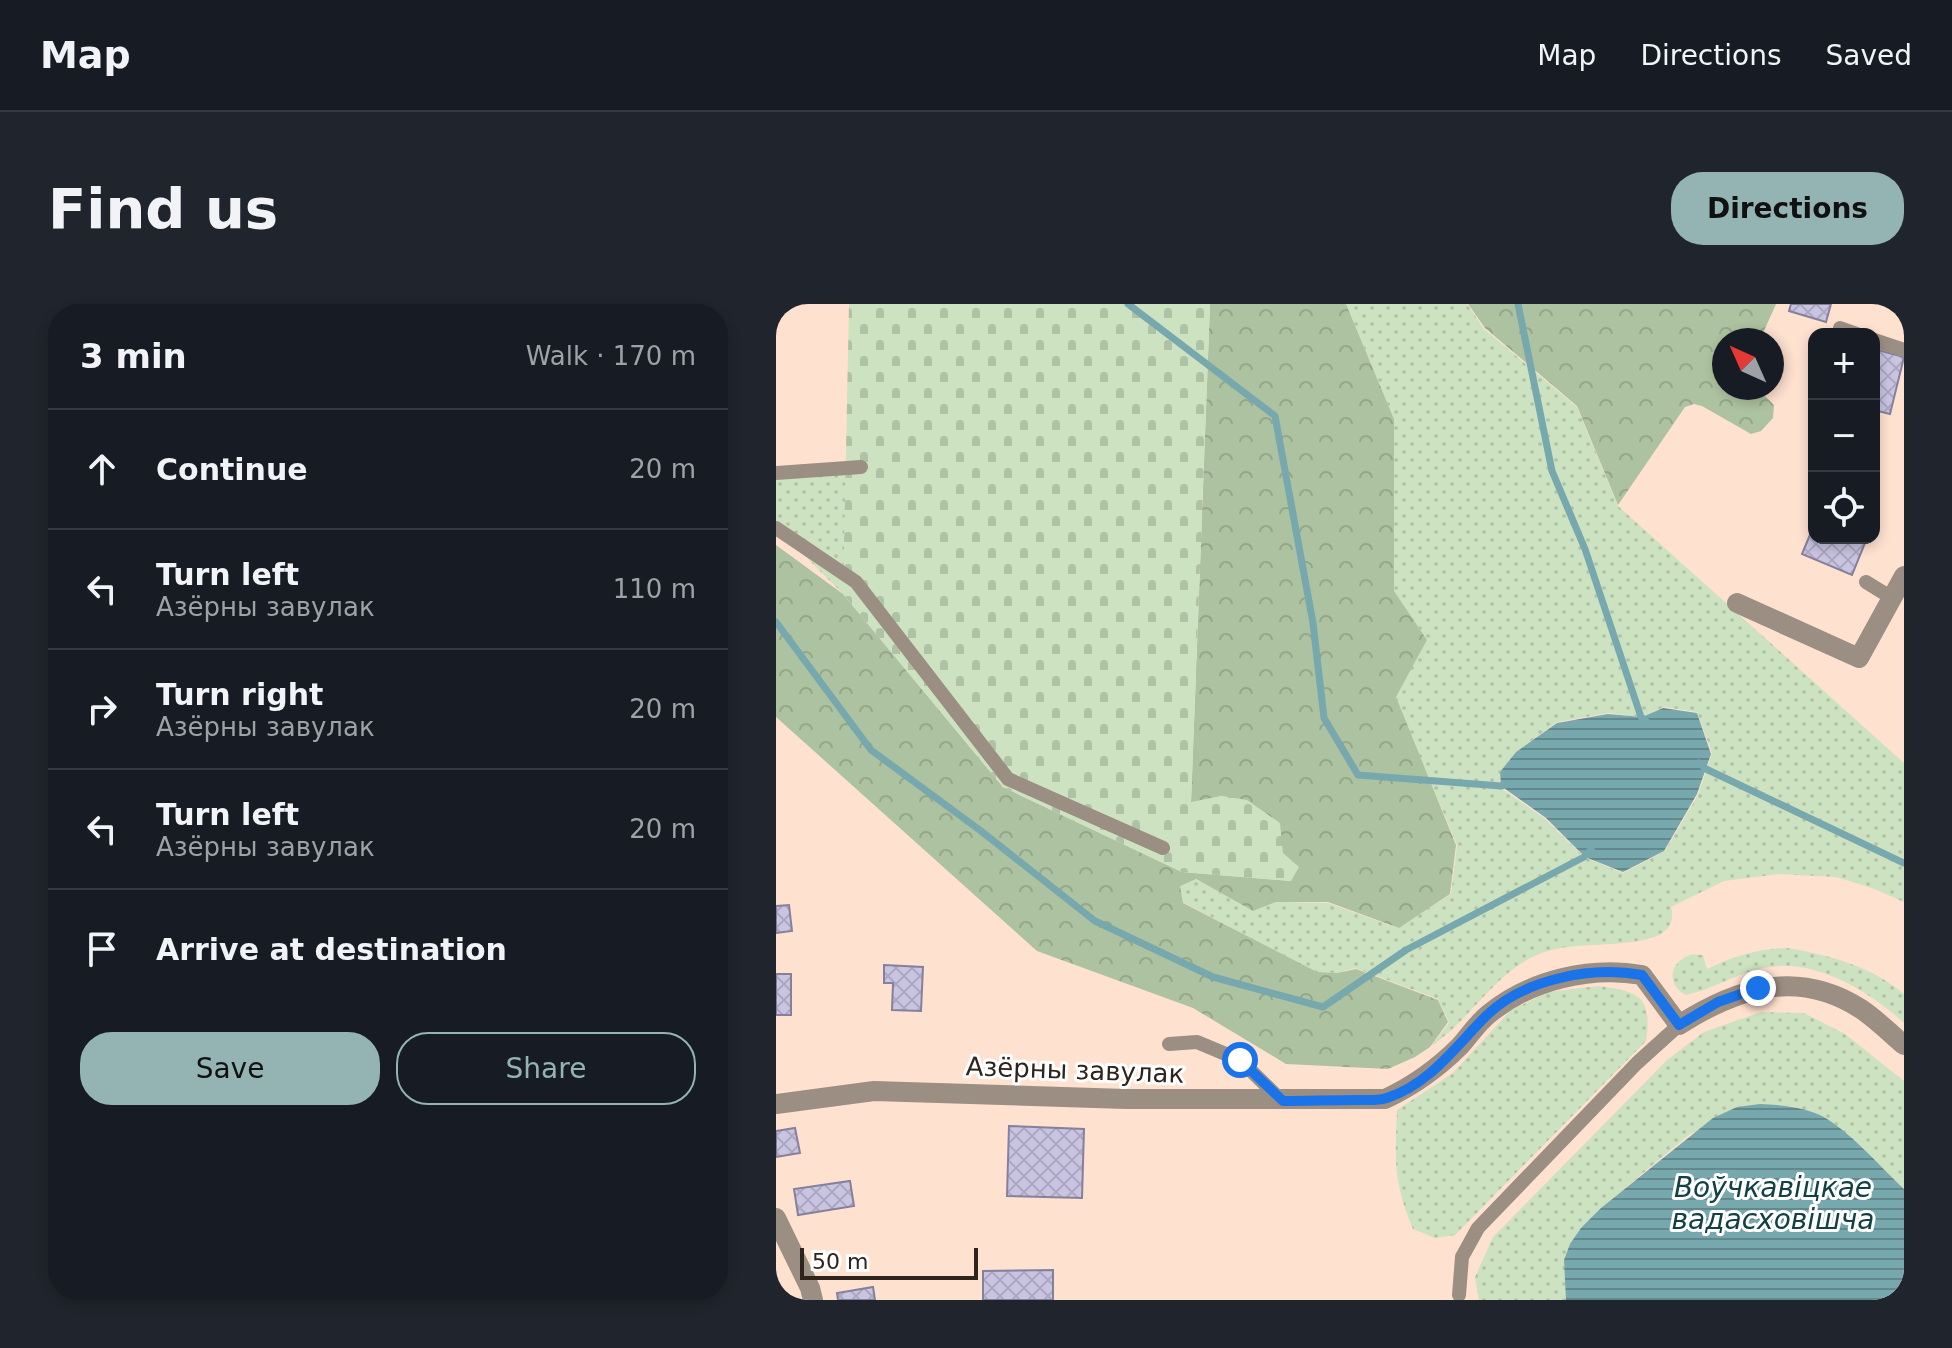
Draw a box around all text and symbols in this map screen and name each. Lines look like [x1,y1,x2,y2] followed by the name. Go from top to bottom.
[40,33,131,77] text: Map
[1537,39,1596,72] text: Map
[1640,39,1781,72] text: Directions
[1825,39,1912,72] text: Saved
[1671,172,1904,245] button: Directions
[48,176,278,241] text: Find us
[1712,328,1784,400] north arrow
[1808,328,1880,544] map controls
[1808,328,1880,400] button: +
[80,336,187,376] text: 3 min
[526,341,696,371] text: Walk · 170 m
[1808,400,1880,472] button: −
[80,447,124,491] icon: ahead
[156,452,308,487] text: Continue
[629,454,696,484] text: 20 m
[1808,472,1880,544] button: locate
[156,557,299,592] text: Turn left
[80,567,124,611] icon: left
[613,574,696,604] text: 110 m
[156,592,375,622] text: Азёрны завулак
[156,677,323,712] text: Turn right
[80,687,124,731] icon: right
[629,694,696,724] text: 20 m
[156,712,375,742] text: Азёрны завулак
[156,797,299,832] text: Turn left
[80,807,124,851] icon: left
[629,814,696,844] text: 20 m
[156,832,375,862] text: Азёрны завулак
[80,927,124,971] icon: arrive
[156,932,507,967] text: Arrive at destination
[1740,970,1776,1006] route end
[80,1032,380,1105] button: Save
[396,1032,696,1105] button: Share
[1222,1042,1258,1078] route start
[965,1051,1185,1089] street label: Азёрны завулак
[1672,1171,1874,1236] water label: Воўчкавіцкае вадасховішча
[800,1244,978,1280] scale bar
[812,1249,868,1274] text: 50 m

